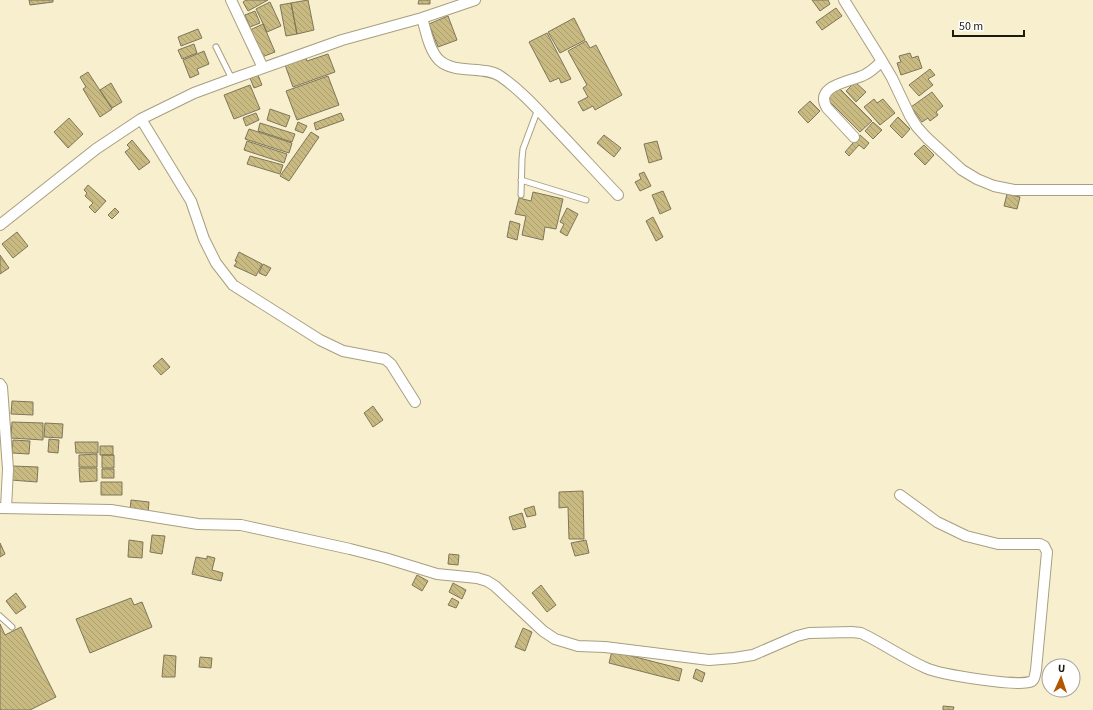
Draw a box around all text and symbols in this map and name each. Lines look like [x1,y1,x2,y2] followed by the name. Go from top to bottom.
[953,12,1024,38] scale bar
[959,18,983,35] text: 50 m
[1041,658,1081,698] north arrow
[1057,661,1066,676] text: U

